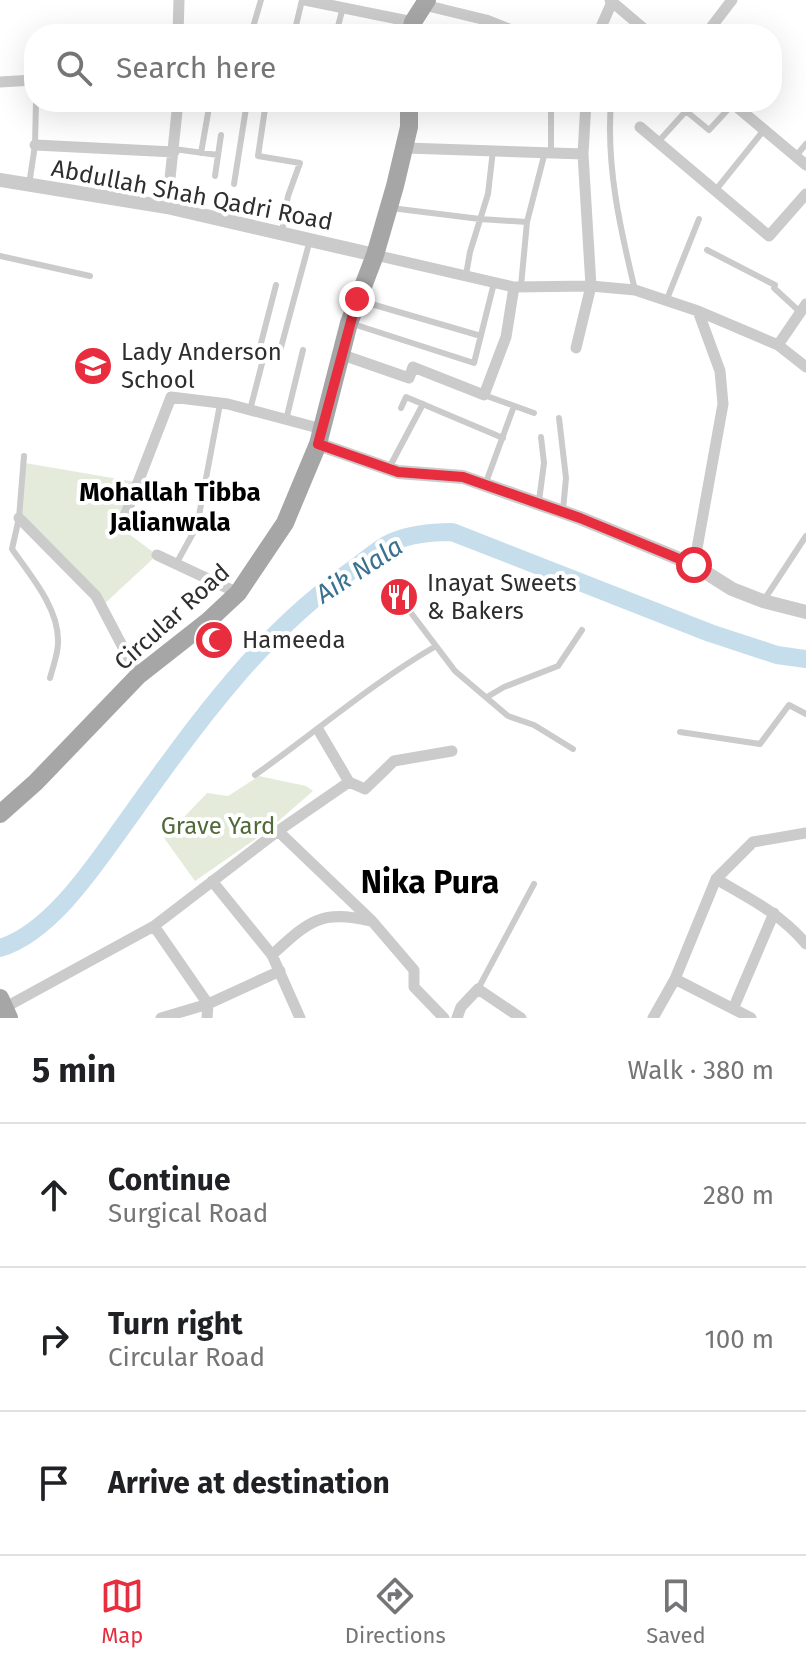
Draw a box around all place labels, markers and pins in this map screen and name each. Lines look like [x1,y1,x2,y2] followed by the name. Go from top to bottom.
[121,338,282,394] place label: Lady Anderson School
[72,345,114,387] school or university icon: Lady Anderson School
[427,569,577,625] place label: Inayat Sweets & Bakers
[378,576,420,618] restaurant icon: Inayat Sweets & Bakers
[193,619,235,661] mosque icon: Hameeda
[242,626,346,654] place label: Hameeda

